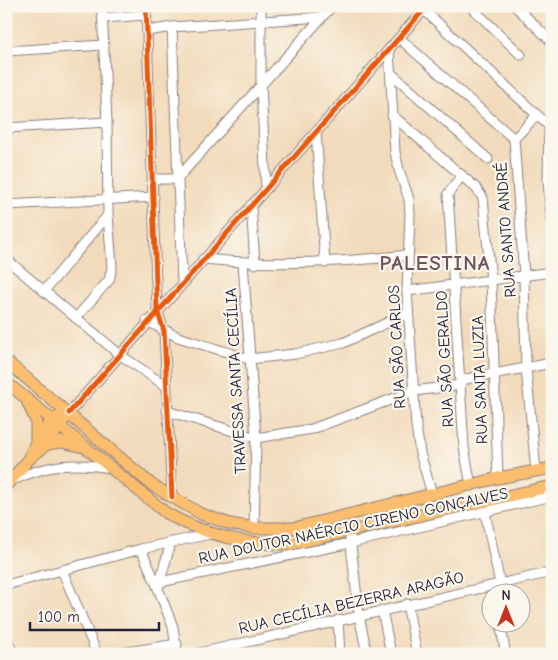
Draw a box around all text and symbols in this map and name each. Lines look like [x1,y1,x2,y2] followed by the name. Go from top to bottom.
[491,161,520,298] street label: RUA SANTO ANDRÉ
[380,251,490,275] district label: PALESTINA
[385,284,409,409] street label: RUA SÃO CARLOS
[221,287,250,474] street label: TRAVESSA SANTA CECÍLIA
[432,290,458,428] street label: RUA SÃO GERALDO
[469,315,491,445] street label: RUA SANTA LUZIA
[197,483,510,568] street label: RUA DOUTOR NAÉRCIO CIRENO GONÇALVES
[237,567,466,638] street label: RUA CECÍLIA BEZERRA ARAGÃO
[480,582,530,632] north arrow
[501,587,511,604] text: N
[30,600,159,632] scale bar
[38,608,80,626] text: 100 m

